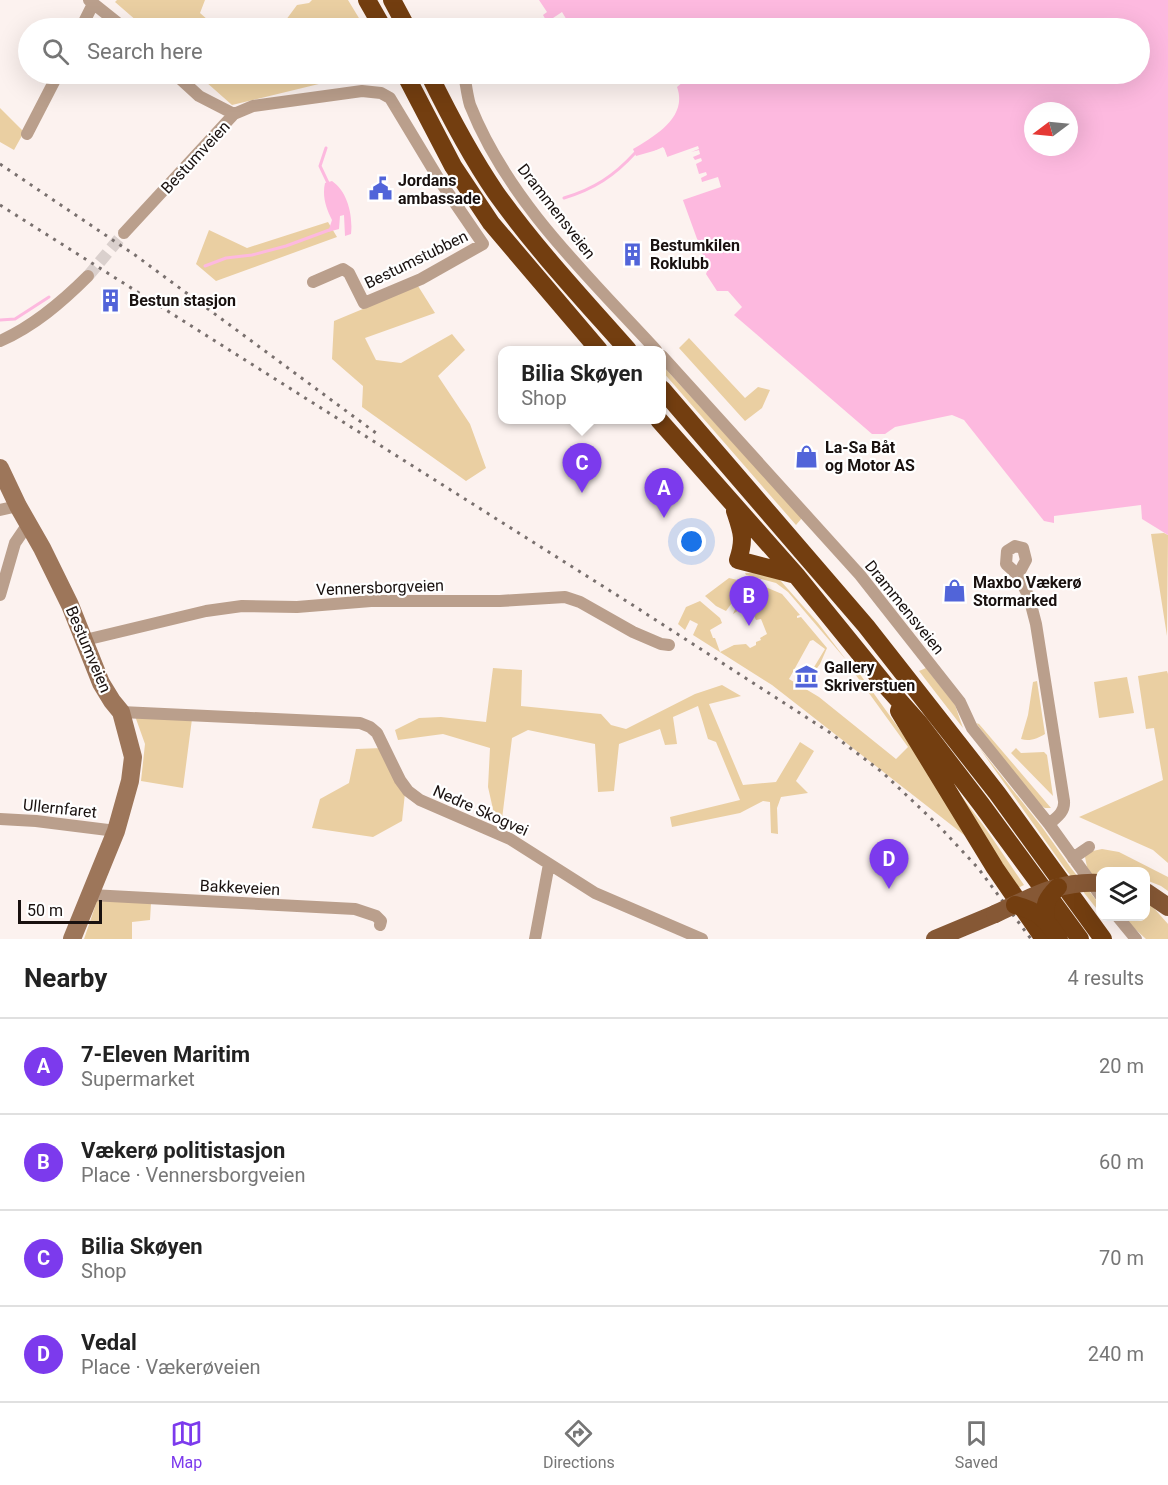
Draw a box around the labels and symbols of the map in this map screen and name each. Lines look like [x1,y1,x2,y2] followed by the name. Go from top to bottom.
[1024,102,1078,156] north arrow
[157,117,234,198] street label: Bestumveien
[514,160,600,263] street label: Drammensveien
[398,171,481,208] place label: Jordans ambassade
[367,176,393,202] public building icon: Jordans ambassade
[362,226,471,293] street label: Bestumstubben
[650,236,740,273] place label: Bestumkilen Roklubb
[619,241,645,267] building icon: Bestumkilen Roklubb
[98,287,124,313] building icon: Bestun stasjon
[129,291,236,310] place label: Bestun stasjon
[825,438,915,475] place label: La-Sa Båt og Motor AS
[794,443,820,469] shop icon: La-Sa Båt og Motor AS
[562,444,602,493] pin: C
[644,468,684,518] pin: A
[677,527,706,556] your location
[861,557,948,658] street label: Drammensveien
[973,573,1082,610] place label: Maxbo Vækerø Stormarked
[316,576,444,599] street label: Vennersborgveien
[730,576,768,626] pin: B
[942,578,968,604] shop icon: Maxbo Vækerø Stormarked
[62,603,115,695] street label: Bestumveien
[824,658,915,695] place label: Gallery Skriverstuen
[793,663,819,689] museum icon: Gallery Skriverstuen
[430,781,531,840] street label: Nedre Skogvei
[22,795,98,822] street label: Ullernfaret
[870,840,908,889] pin: D
[199,876,281,899] street label: Bakkeveien
[18,897,102,924] scale bar

